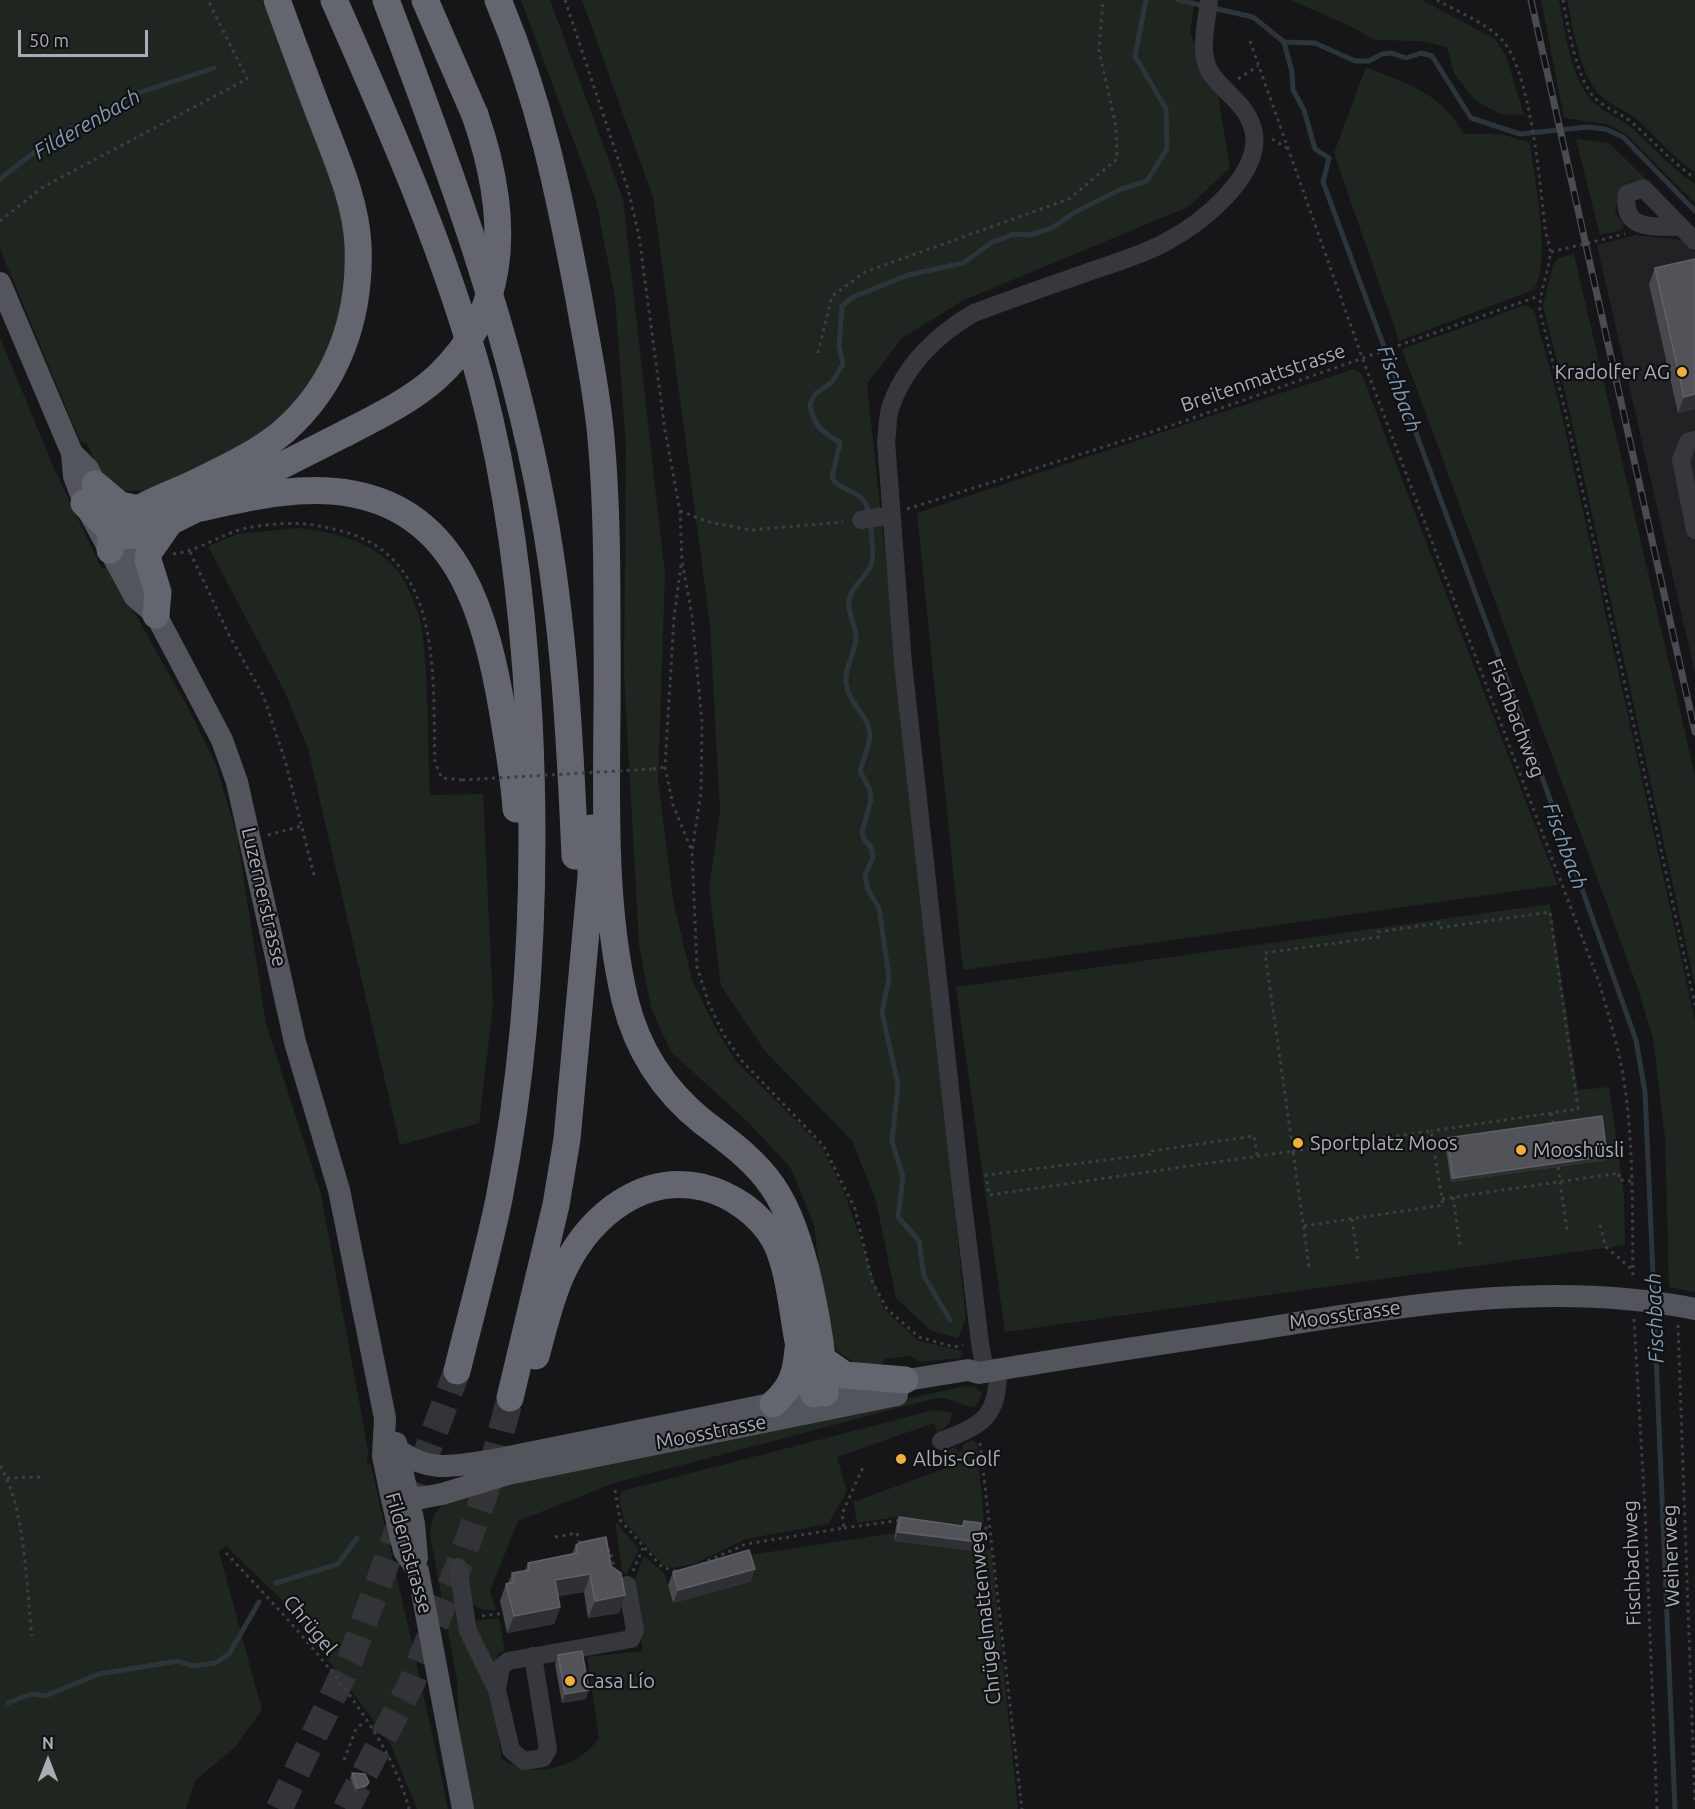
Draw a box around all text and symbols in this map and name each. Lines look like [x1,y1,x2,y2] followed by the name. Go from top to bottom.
[21,18,152,56] scale bar
[29,30,69,50] text: 50 m
[29,83,145,165] water label: Filderenbach
[1178,339,1348,417] street label: Breitenmattstrasse
[1372,342,1426,436] water label: Fischbach
[1554,360,1670,384] place label: Kradolfer AG
[1675,365,1689,379] marker: Kradolfer AG
[1482,655,1550,781] street label: Fischbachweg
[1538,799,1592,893] water label: Fischbach
[236,825,292,969] street label: Luzernerstrasse
[1310,1131,1458,1155] place label: Sportplatz Moos
[1291,1136,1305,1150] marker: Sportplatz Moos
[1533,1138,1624,1162] place label: Mooshüsli
[1514,1143,1528,1157] marker: Mooshüsli
[1641,1272,1669,1364] water label: Fischbach
[1288,1295,1402,1335] street label: Moosstrasse
[654,1410,768,1454] street label: Moosstrasse
[913,1447,1000,1471] place label: Albis-Golf
[894,1452,908,1466] marker: Albis-Golf
[380,1490,438,1616] street label: Fildernstrasse
[1618,1500,1646,1626] street label: Fischbachweg
[1657,1504,1685,1608] street label: Weiherweg
[964,1530,1006,1706] street label: Chrügelmattenweg
[278,1590,342,1660] street label: Chrügel
[582,1669,655,1693] place label: Casa Lío
[563,1674,577,1688] marker: Casa Lío
[18,1731,78,1791] north arrow
[42,1734,54,1752] text: N

